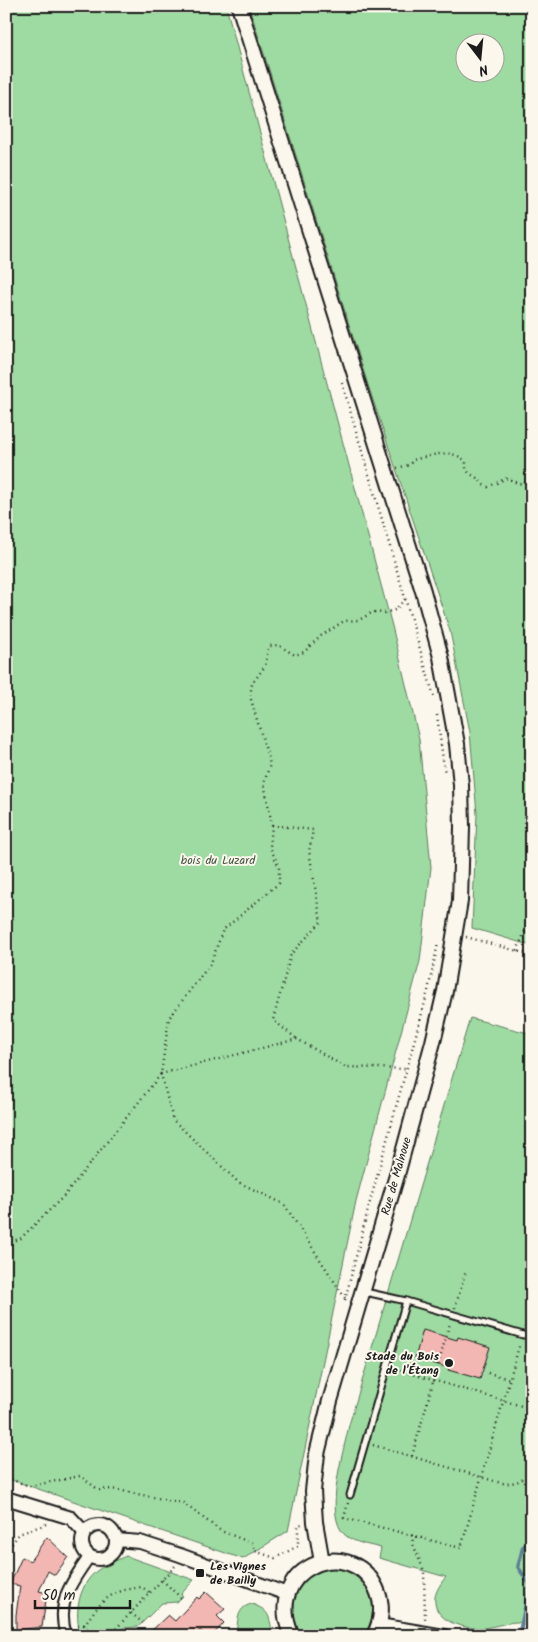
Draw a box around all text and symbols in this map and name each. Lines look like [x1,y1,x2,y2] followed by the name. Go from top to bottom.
[456,32,506,82] north arrow
[476,58,491,81] text: N
[181,851,256,870] park label: bois du Luzard
[376,1134,417,1217] street label: Rue de Malnoue
[365,1347,439,1380] place label: Stade du Bois de l'Étang
[443,1357,455,1369] marker: Stade du Bois de l'Étang
[210,1557,266,1590] place label: Les Vignes de Bailly
[194,1567,206,1579] marker: Les Vignes de Bailly
[35,1577,130,1609] scale bar
[42,1584,76,1608] text: 50 m

